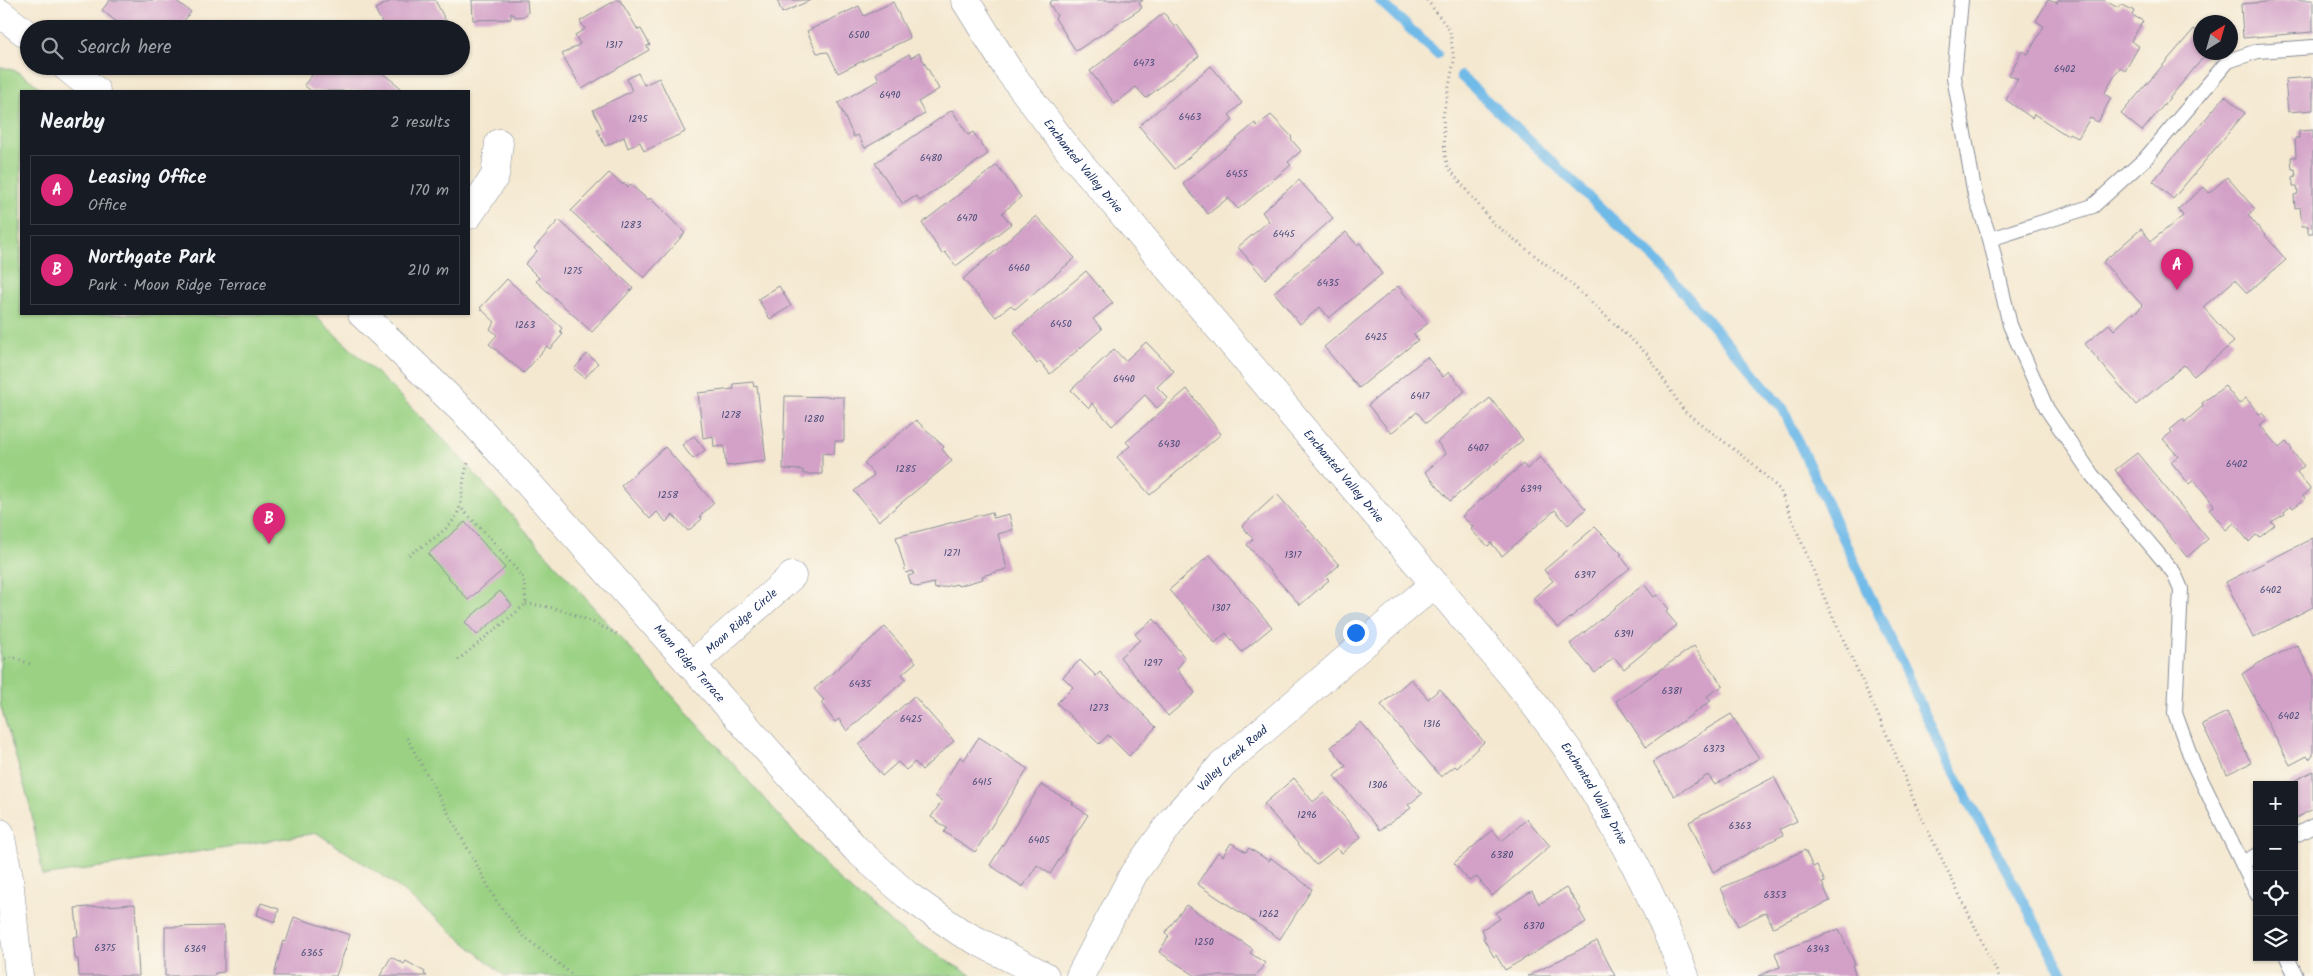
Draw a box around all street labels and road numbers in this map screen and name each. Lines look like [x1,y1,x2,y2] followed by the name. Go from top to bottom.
[1039,115,1128,218] street label: Enchanted Valley Drive
[1299,425,1389,527] street label: Enchanted Valley Drive
[701,583,782,659] street label: Moon Ridge Circle
[649,620,730,707] street label: Moon Ridge Terrace
[1193,720,1273,796] street label: Valley Creek Road
[1556,738,1633,849] street label: Enchanted Valley Drive

